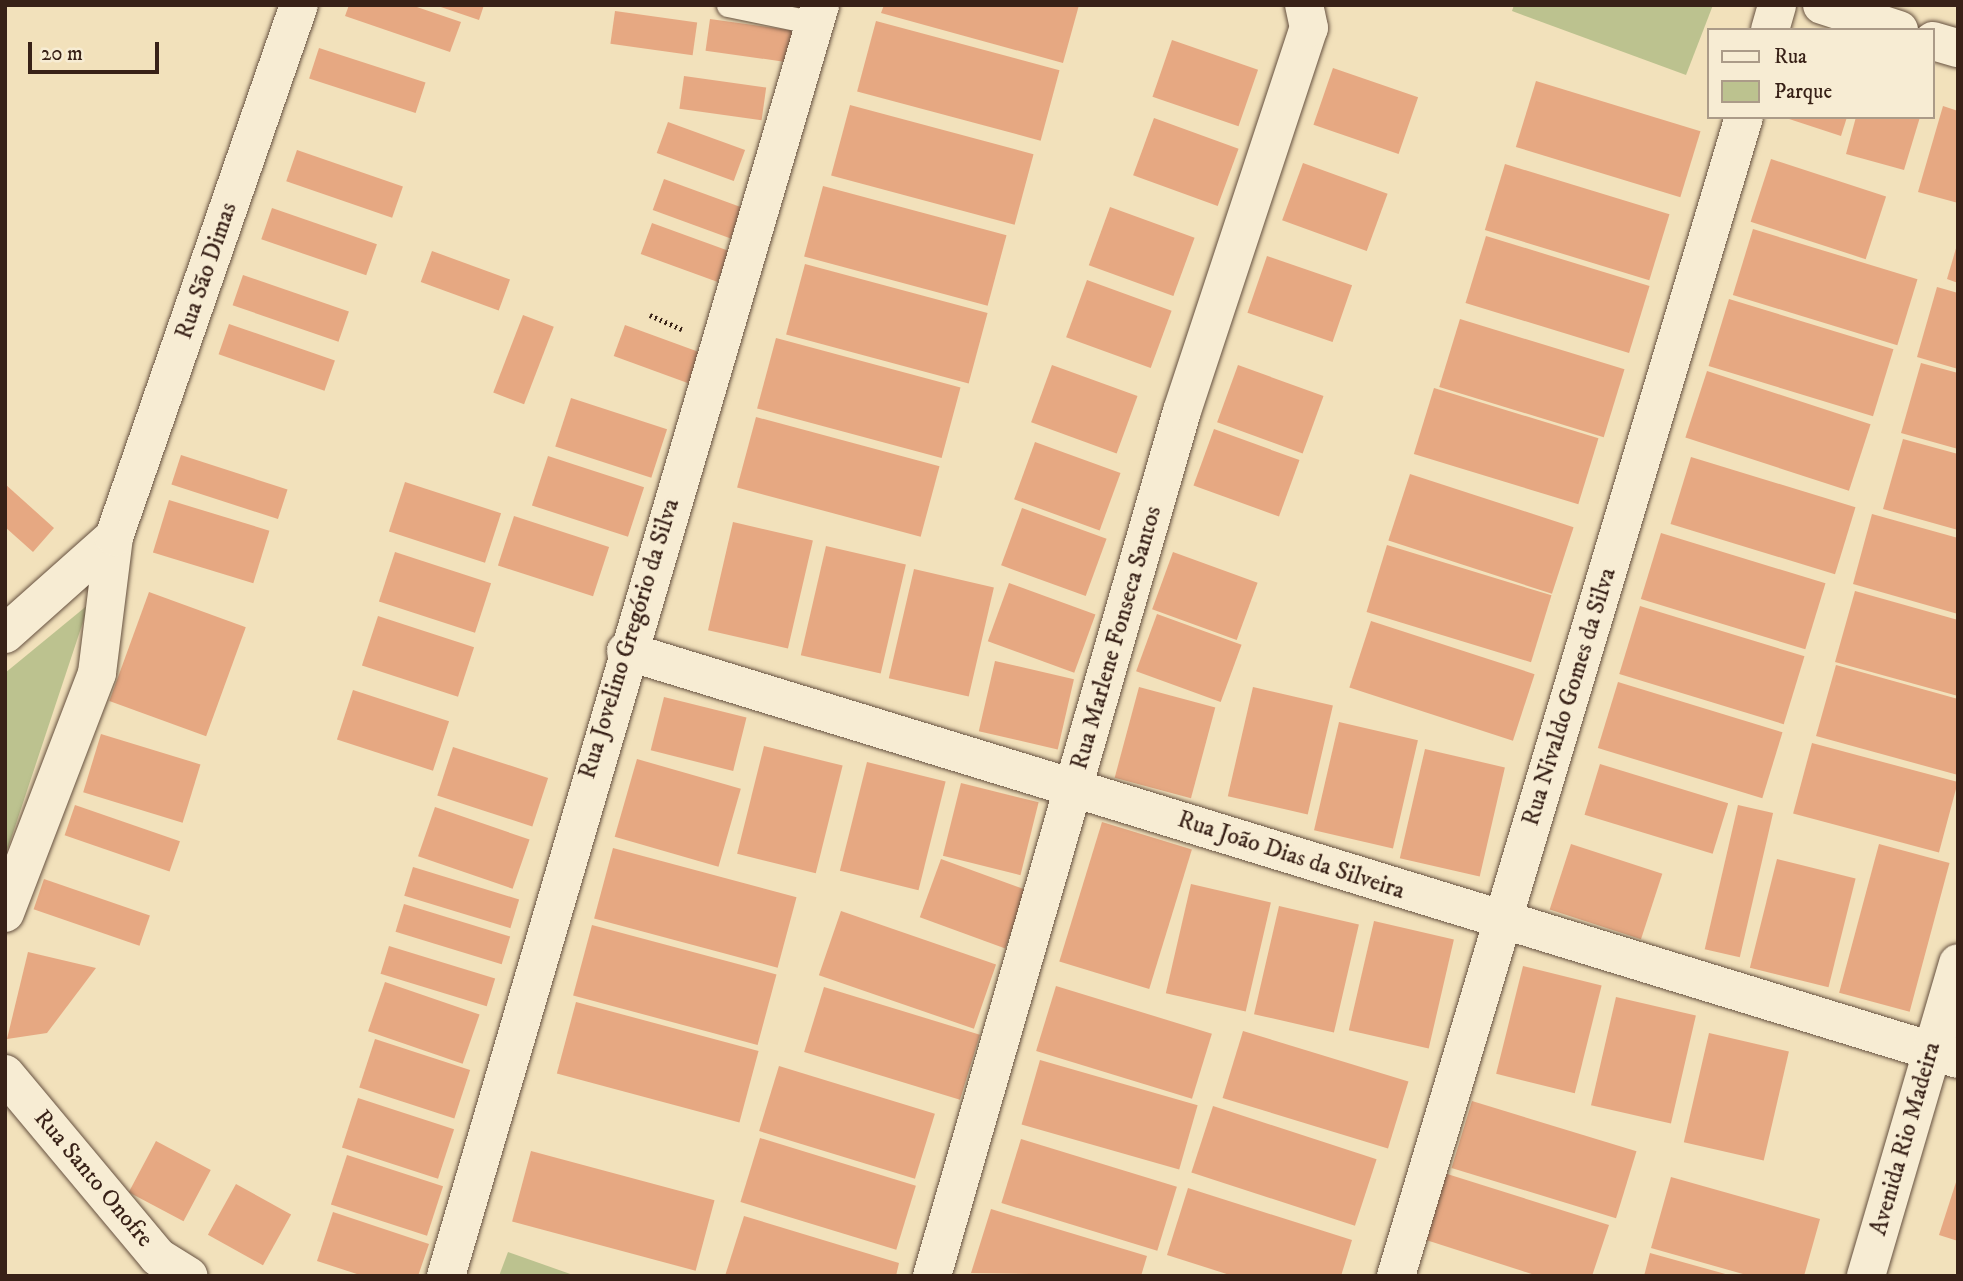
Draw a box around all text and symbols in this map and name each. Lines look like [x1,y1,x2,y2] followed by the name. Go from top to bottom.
[32,28,163,72] scale bar
[1708,28,1935,119] legend
[41,41,83,67] text: 20 m
[1774,44,1807,70] text: Rua
[1774,79,1832,105] text: Parque
[170,199,244,343] street label: Rua São Dimas
[574,495,686,783] street label: Rua Jovelino Gregório da Silva
[1066,503,1168,773] street label: Rua Marlene Fonseca Santos
[1517,565,1623,829] street label: Rua Nivaldo Gomes da Silva
[1174,806,1408,906] street label: Rua João Dias da Silveira
[1865,1039,1947,1239] street label: Avenida Rio Madeira
[27,1105,159,1253] street label: Rua Santo Onofre

